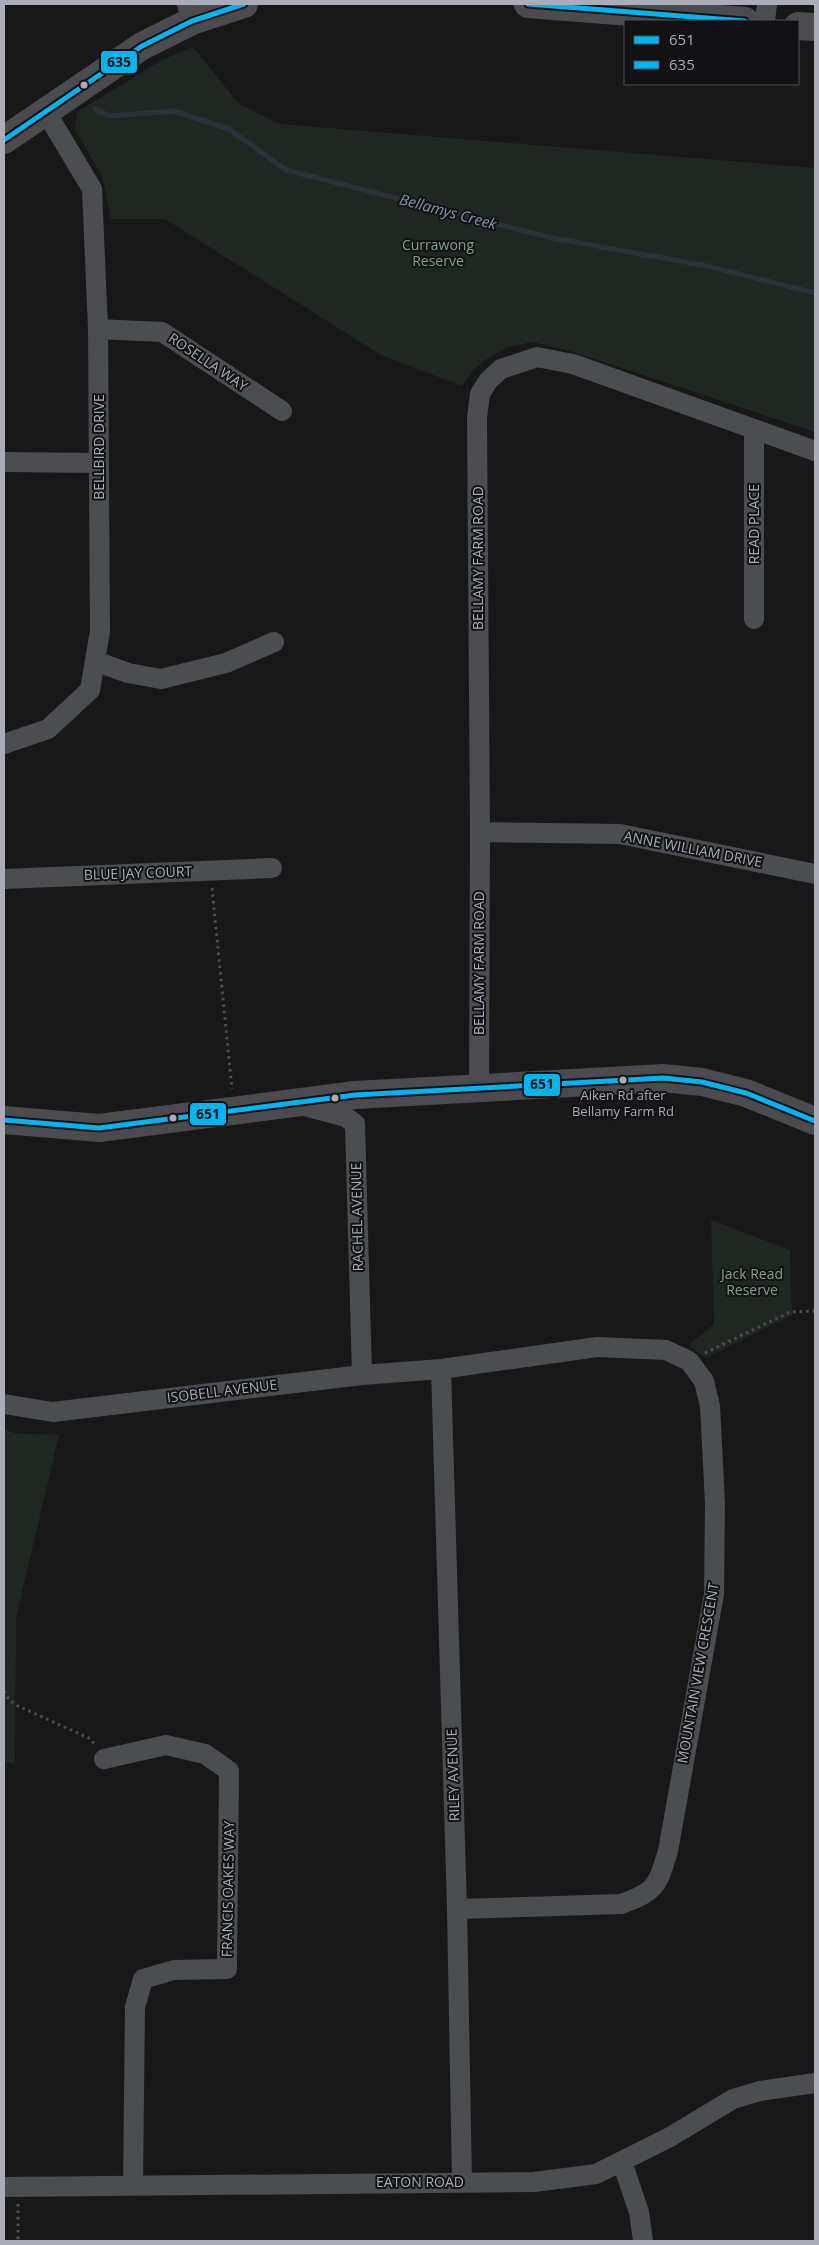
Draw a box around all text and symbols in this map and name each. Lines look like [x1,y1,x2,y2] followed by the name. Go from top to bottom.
[624,20,799,85] legend
[669,29,695,49] text: 651
[100,50,138,74] line badge: 635
[107,52,131,71] text: 635
[669,54,695,74] text: 635
[79,80,89,90] unlabelled marker
[397,188,500,234] water label: Bellamys Creek
[402,235,474,270] park label: Currawong Reserve
[165,328,252,395] street label: ROSELLA WAY
[89,394,108,500] street label: BELLBIRD DRIVE
[744,484,763,564] street label: READ PLACE
[468,486,487,630] street label: BELLAMY FARM ROAD
[622,826,764,871] street label: ANNE WILLIAM DRIVE
[84,861,193,884] street label: BLUE JAY COURT
[469,891,488,1035] street label: BELLAMY FARM ROAD
[523,1073,561,1097] line badge: 651
[530,1074,554,1093] text: 651
[618,1075,628,1085] marker: Aiken Rd after Bellamy Farm Rd
[572,1086,674,1120] place label: Aiken Rd after Bellamy Farm Rd
[330,1093,340,1103] unlabelled marker
[189,1102,227,1126] line badge: 651
[196,1104,220,1123] text: 651
[168,1113,178,1123] unlabelled marker
[346,1162,367,1272] street label: RACHEL AVENUE
[719,1264,783,1299] park label: Jack Read Reserve
[166,1374,278,1407] street label: ISOBELL AVENUE
[672,1581,723,1765] street label: MOUNTAIN VIEW CRESCENT
[441,1728,464,1822] street label: RILEY AVENUE
[217,1821,238,1957] street label: FRANCIS OAKES WAY
[376,2172,464,2191] street label: EATON ROAD

